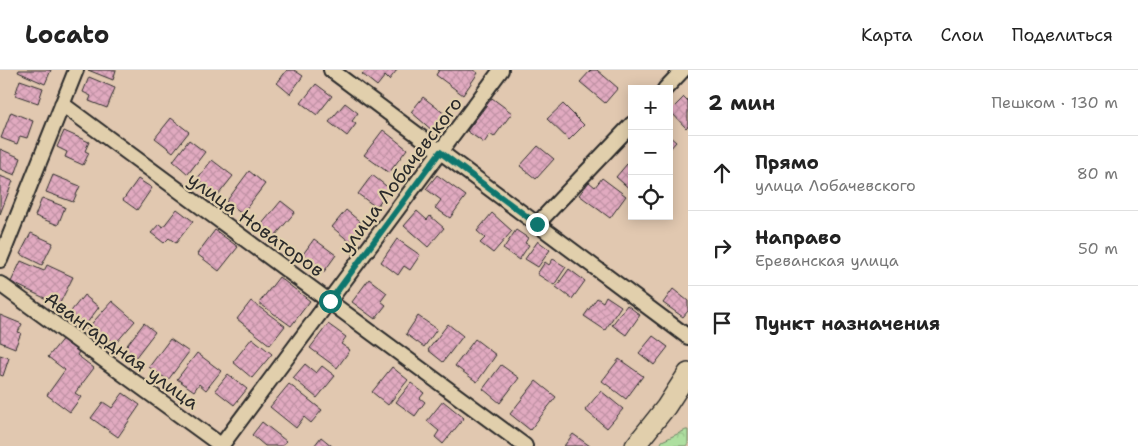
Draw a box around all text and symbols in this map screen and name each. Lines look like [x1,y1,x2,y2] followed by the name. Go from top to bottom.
[25,19,109,51] text: Locato
[861,23,912,47] text: Карта
[940,23,984,47] text: Слои
[1012,23,1113,47] text: Поделиться
[628,85,673,220] map controls
[628,85,673,130] button: +
[708,89,775,117] text: 2 мин
[333,92,468,259] street label: улица Лобачевского
[991,92,1118,113] text: Пешком · 130 m
[628,130,673,175] button: −
[755,150,819,175] text: Прямо
[708,159,736,187] icon: ahead
[1077,163,1118,184] text: 80 m
[182,166,329,282] street label: улица Новаторов
[628,175,673,220] button: locate
[755,175,916,196] text: улица Лобачевского
[526,213,549,236] route end
[755,225,841,250] text: Направо
[708,234,736,262] icon: right
[1078,238,1118,259] text: 50 m
[755,250,899,271] text: Ереванская улица
[39,286,204,415] street label: Авангардная улица
[319,290,342,313] route start
[708,309,736,337] icon: arrive
[755,311,940,336] text: Пункт назначения

